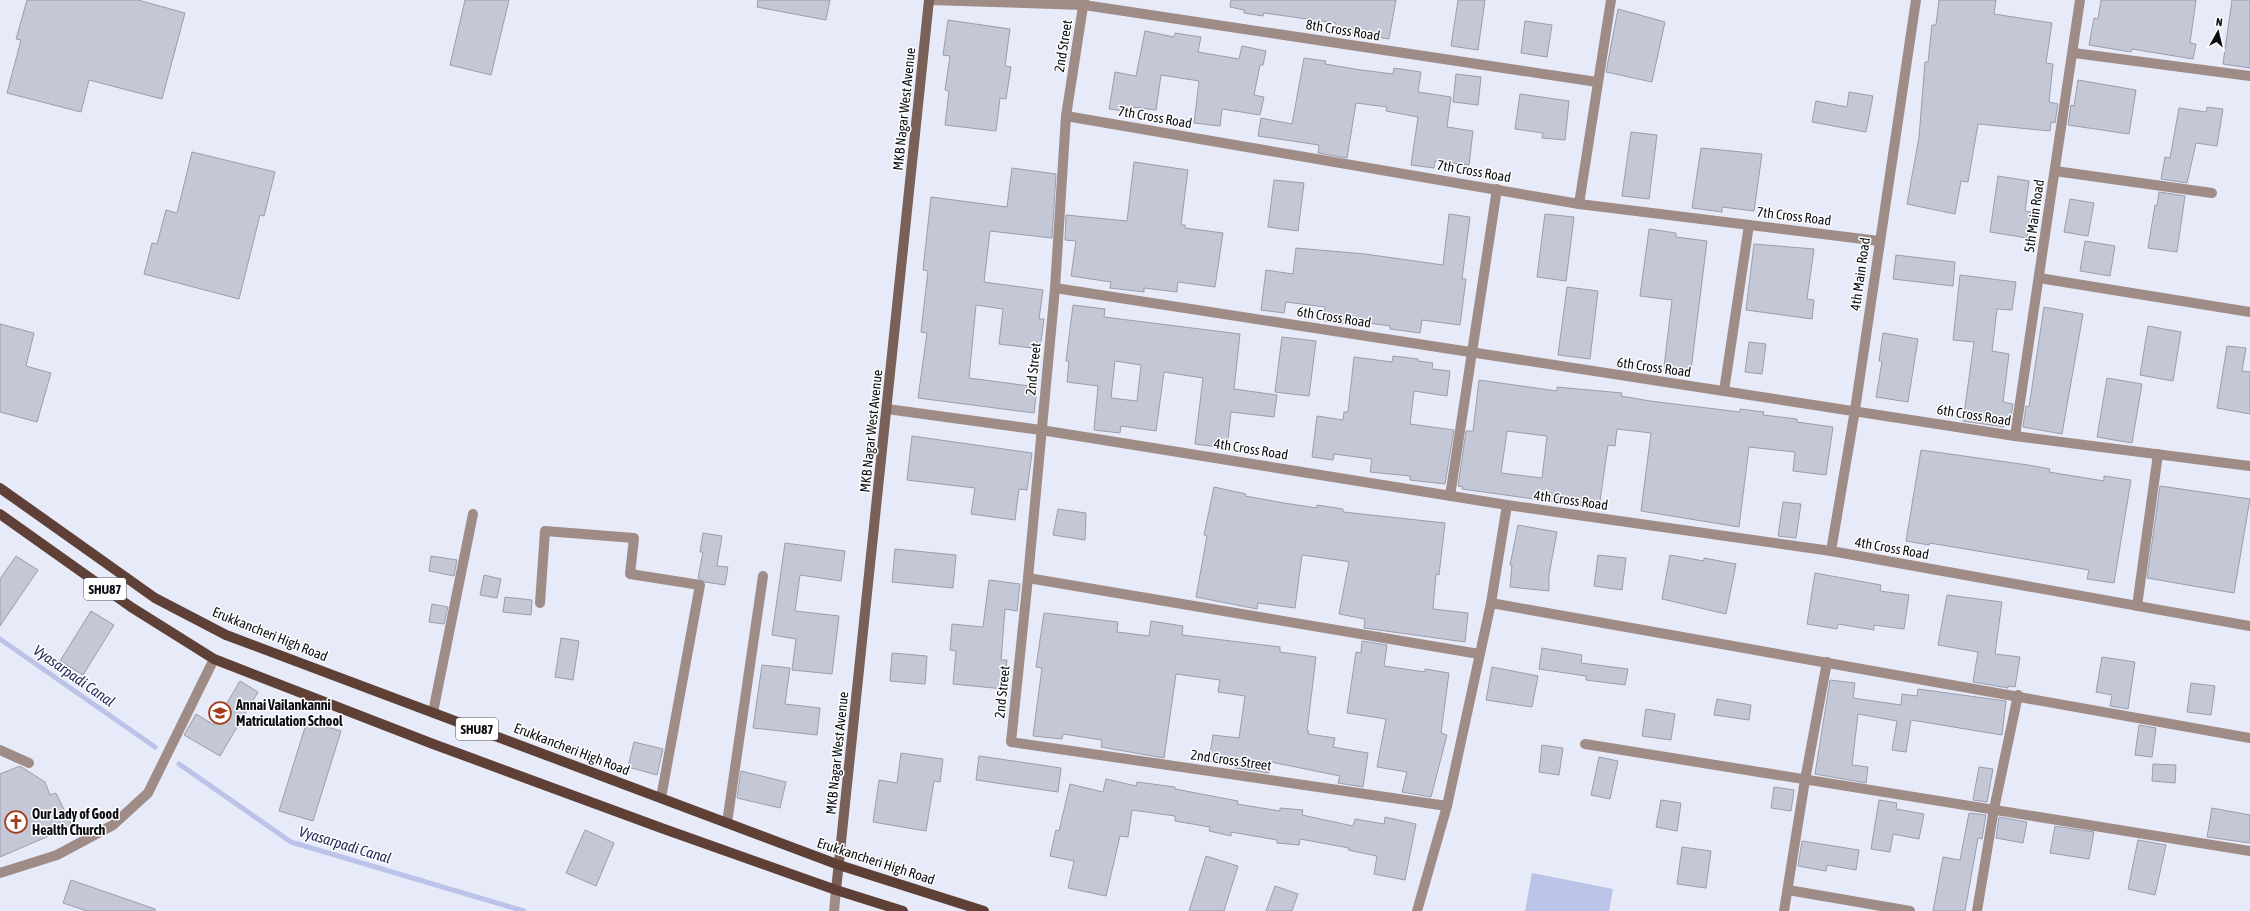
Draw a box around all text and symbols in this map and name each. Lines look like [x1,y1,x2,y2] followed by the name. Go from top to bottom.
[2198,12,2238,52] north arrow
[1305,16,1381,44] street label: 8th Cross Road
[2215,16,2223,28] text: N
[1051,19,1075,73] street label: 2nd Street
[890,47,918,171] street label: MKB Nagar West Avenue
[1117,103,1193,131] street label: 7th Cross Road
[1436,157,1512,185] street label: 7th Cross Road
[2021,178,2047,254] street label: 5th Main Road
[1756,203,1832,229] street label: 7th Cross Road
[1847,236,1873,312] street label: 4th Main Road
[1296,303,1372,331] street label: 6th Cross Road
[1022,342,1044,396] street label: 2nd Street
[1616,354,1692,380] street label: 6th Cross Road
[857,369,885,493] street label: MKB Nagar West Avenue
[1936,401,2012,429] street label: 6th Cross Road
[1213,435,1289,463] street label: 4th Cross Road
[1533,487,1609,513] street label: 4th Cross Road
[1854,534,1930,562] street label: 4th Cross Road
[84,578,126,600] road number: SHU87
[210,604,330,664] street label: Erukkancheri High Road
[30,641,118,710] water label: Vyasarpadi Canal
[991,665,1013,719] street label: 2nd Street
[823,691,851,815] street label: MKB Nagar West Avenue
[235,697,343,729] place label: Annai Vailankanni Matriculation School
[207,700,233,726] school or university icon: Annai Vailankanni Matriculation School
[456,718,498,740] road number: SHU87
[512,720,632,778] street label: Erukkancheri High Road
[1190,746,1272,774] street label: 2nd Cross Street
[32,806,119,838] place label: Our Lady of Good Health Church
[3,809,29,835] church icon: Our Lady of Good Health Church
[297,822,393,867] water label: Vyasarpadi Canal
[815,834,937,888] street label: Erukkancheri High Road

